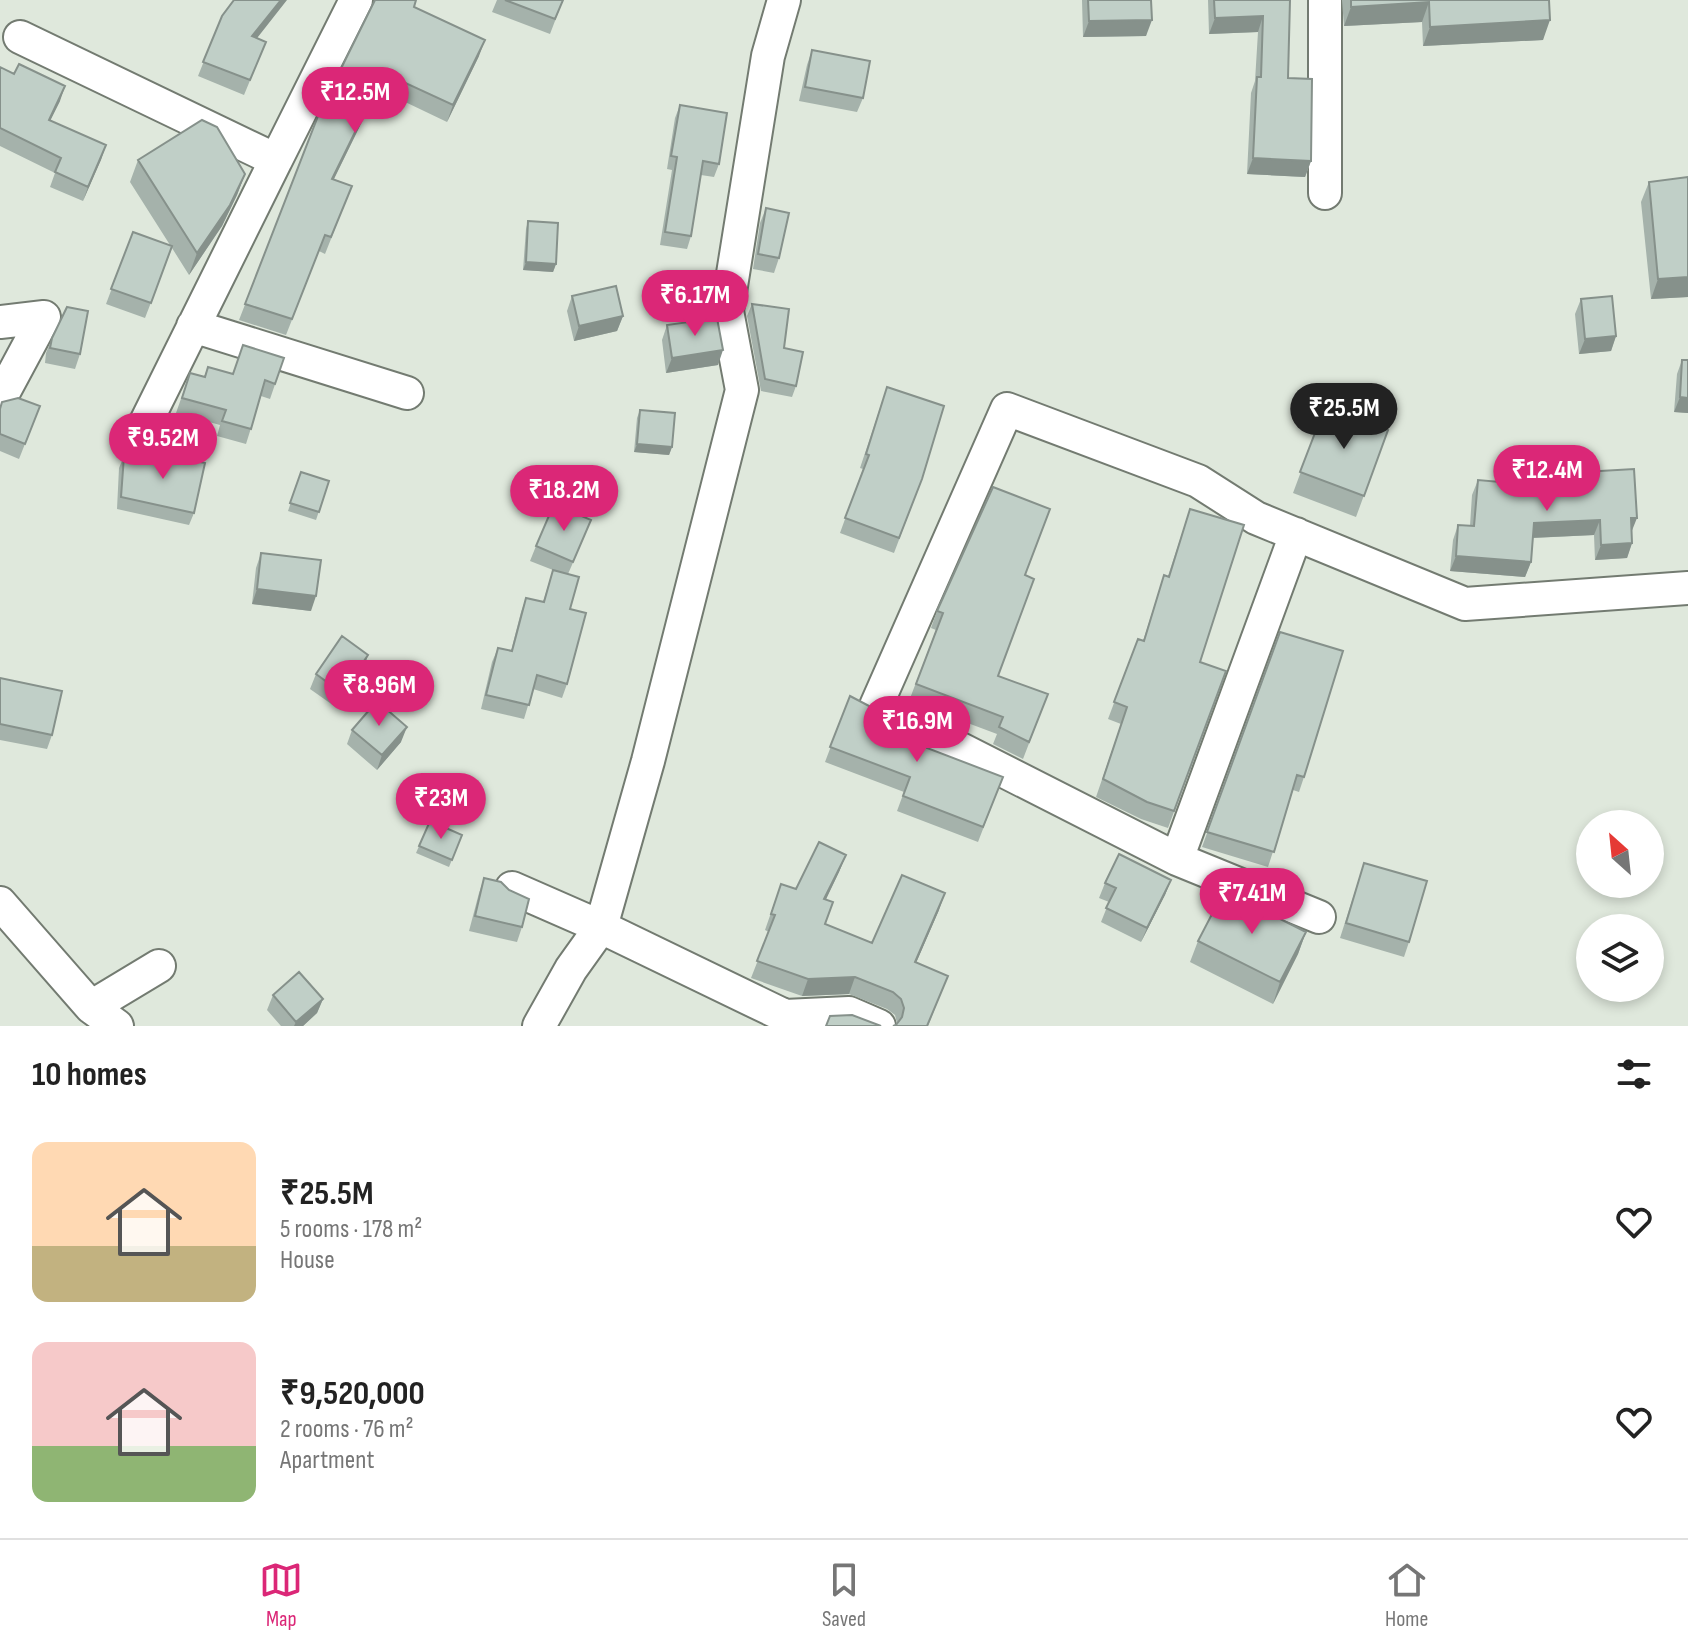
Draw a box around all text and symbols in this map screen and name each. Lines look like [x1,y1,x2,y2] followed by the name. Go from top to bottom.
[290,67,420,135] pin: ₹12.5M
[320,77,390,108] text: ₹12.5M
[630,270,760,338] pin: ₹6.17M
[660,280,730,311] text: ₹6.17M
[1279,383,1409,451] pin: ₹25.5M
[1308,393,1380,424] text: ₹25.5M
[98,413,228,481] pin: ₹9.52M
[127,423,199,454] text: ₹9.52M
[1482,445,1612,513] pin: ₹12.4M
[1511,455,1583,486] text: ₹12.4M
[499,465,629,533] pin: ₹18.2M
[528,475,600,506] text: ₹18.2M
[314,660,444,728] pin: ₹8.96M
[342,670,416,701] text: ₹8.96M
[852,696,982,764] pin: ₹16.9M
[881,706,953,737] text: ₹16.9M
[394,773,488,841] pin: ₹23M
[414,783,468,814] text: ₹23M
[1576,810,1664,898] north arrow
[1576,810,1664,1002] map controls
[1187,868,1317,936] pin: ₹7.41M
[1218,878,1286,909] text: ₹7.41M
[1576,914,1664,1002] button: layers
[1612,1052,1656,1096] icon: filters
[32,1054,147,1095] text: 10 homes
[280,1173,373,1214] text: ₹25.5M
[96,1174,192,1270] icon: home
[1612,1200,1656,1244] icon: heart
[280,1214,422,1245] text: 5 rooms · 178 m²
[280,1245,335,1276] text: House
[280,1373,425,1414] text: ₹9,520,000
[96,1374,192,1470] icon: home
[1612,1400,1656,1444] icon: heart
[280,1414,414,1445] text: 2 rooms · 76 m²
[280,1445,374,1476] text: Apartment
[259,1558,303,1633] tab: Map
[822,1558,866,1633] tab: Saved
[1385,1558,1429,1633] tab: Home

